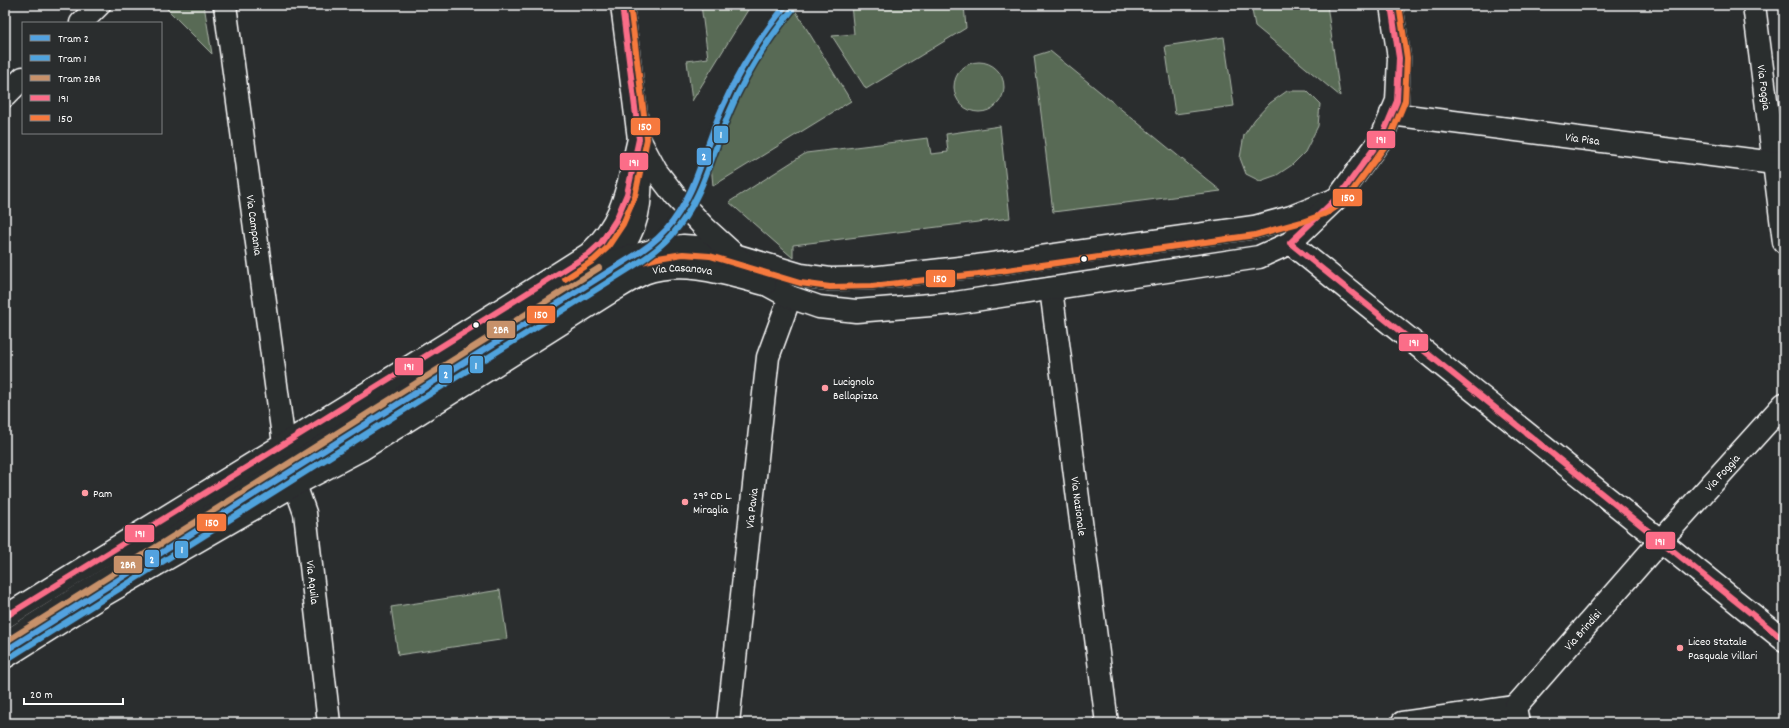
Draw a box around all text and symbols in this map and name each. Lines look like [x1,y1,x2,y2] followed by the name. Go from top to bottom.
[22,22,162,134] legend
[58,31,89,48] text: Tram 2
[58,51,87,68] text: Tram 1
[1752,64,1774,112] street label: Via Foggia
[58,71,101,88] text: Tram 2BR
[58,91,69,108] text: 191
[58,111,73,128] text: 150
[630,117,661,136] line badge: 150
[638,120,652,136] text: 150
[713,125,729,144] line badge: 1
[720,128,722,144] text: 1
[1564,129,1601,151] street label: Via Pisa
[1366,130,1396,149] line badge: 191
[1376,133,1386,149] text: 191
[696,147,712,166] line badge: 2
[702,150,707,166] text: 2
[619,152,649,171] line badge: 191
[629,156,639,172] text: 191
[1332,188,1363,207] line badge: 150
[1341,191,1355,207] text: 150
[241,194,266,257] street label: Via Campania
[1079,254,1089,264] unlabelled marker
[651,260,714,281] street label: Via Casanova
[925,269,956,288] line badge: 150
[933,272,947,288] text: 150
[526,305,556,324] line badge: 150
[534,308,548,324] text: 150
[471,320,481,330] unlabelled marker
[486,320,516,339] line badge: 2BR
[493,323,509,339] text: 2BR
[1398,333,1429,352] line badge: 191
[1409,336,1419,352] text: 191
[469,355,484,374] line badge: 1
[394,357,424,376] line badge: 191
[475,359,477,375] text: 1
[404,360,414,376] text: 191
[438,364,453,384] line badge: 2
[444,368,449,384] text: 2
[833,374,878,405] place label: Lucignolo Bellapizza
[820,383,830,393] marker: Lucignolo Bellapizza
[1702,451,1745,496] street label: Via Foggia
[1065,476,1090,537] street label: Via Nazionale
[93,486,112,503] place label: Pam
[742,487,764,529] street label: Via Pavia
[80,488,90,498] marker: Pam
[693,488,732,519] place label: 29° CD L. Miraglia
[680,497,690,507] marker: 29° CD L. Miraglia
[196,513,227,532] line badge: 150
[205,516,219,532] text: 150
[124,524,155,543] line badge: 191
[135,527,145,543] text: 191
[1645,531,1676,550] line badge: 191
[1655,535,1665,551] text: 191
[174,540,189,559] line badge: 1
[181,543,183,559] text: 1
[144,549,160,568] line badge: 2
[150,553,155,569] text: 2
[113,555,143,574] line badge: 2BR
[120,558,136,574] text: 2BR
[300,560,322,606] street label: Via Aquila
[1561,606,1606,655] street label: Via Brindisi
[1688,634,1757,665] place label: Liceo Statale Pasquale Villari
[1675,643,1685,653] marker: Liceo Statale Pasquale Villari
[24,680,123,706] scale bar
[30,687,53,704] text: 20 m

